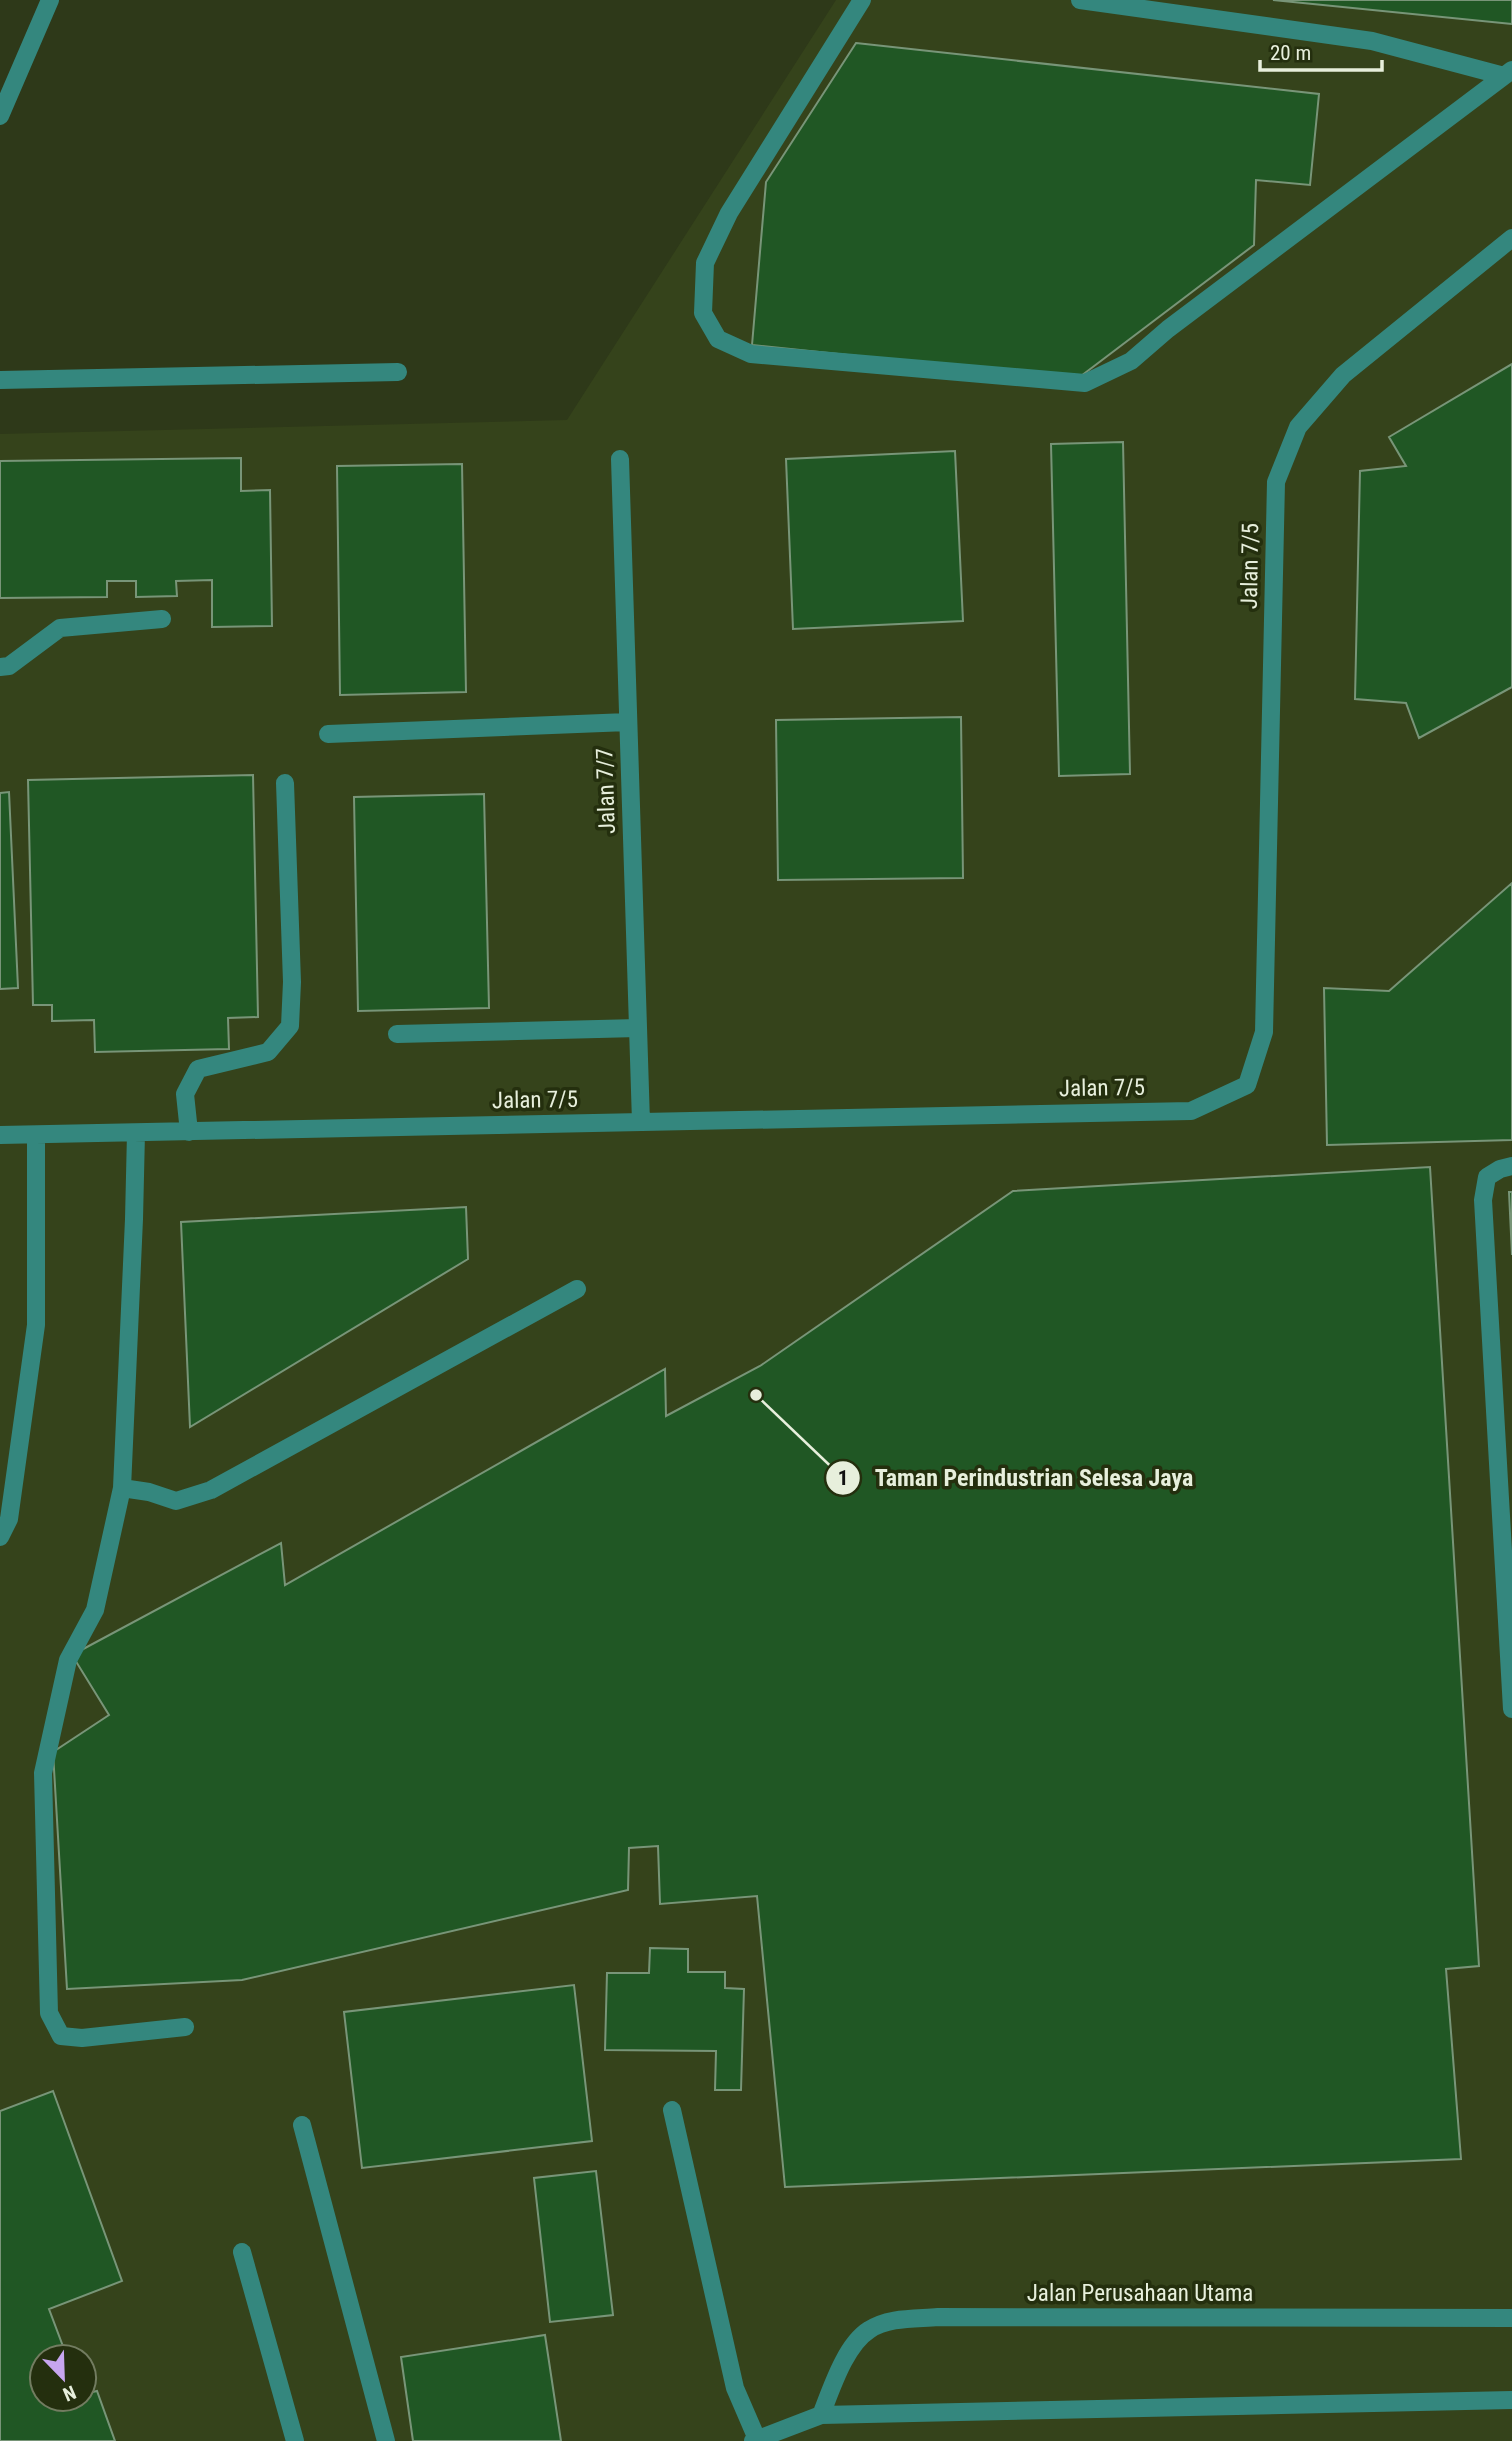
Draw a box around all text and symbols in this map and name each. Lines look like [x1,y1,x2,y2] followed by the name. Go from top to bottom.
[1260,28,1382,72] scale bar
[1270,41,1311,65] text: 20 m
[1236,523,1264,609] street label: Jalan 7/5
[591,748,621,834] street label: Jalan 7/7
[1059,1074,1145,1102] street label: Jalan 7/5
[492,1086,578,1114] street label: Jalan 7/5
[826,1455,1207,1500] callout: Taman Perindustrian Selesa Jaya
[875,1464,1193,1492] text: Taman Perindustrian Selesa Jaya
[838,1466,848,1490] text: 1
[1027,2280,1253,2307] street label: Jalan Perusahaan Utama
[28,2343,98,2413] north arrow
[60,2380,79,2406] text: N

